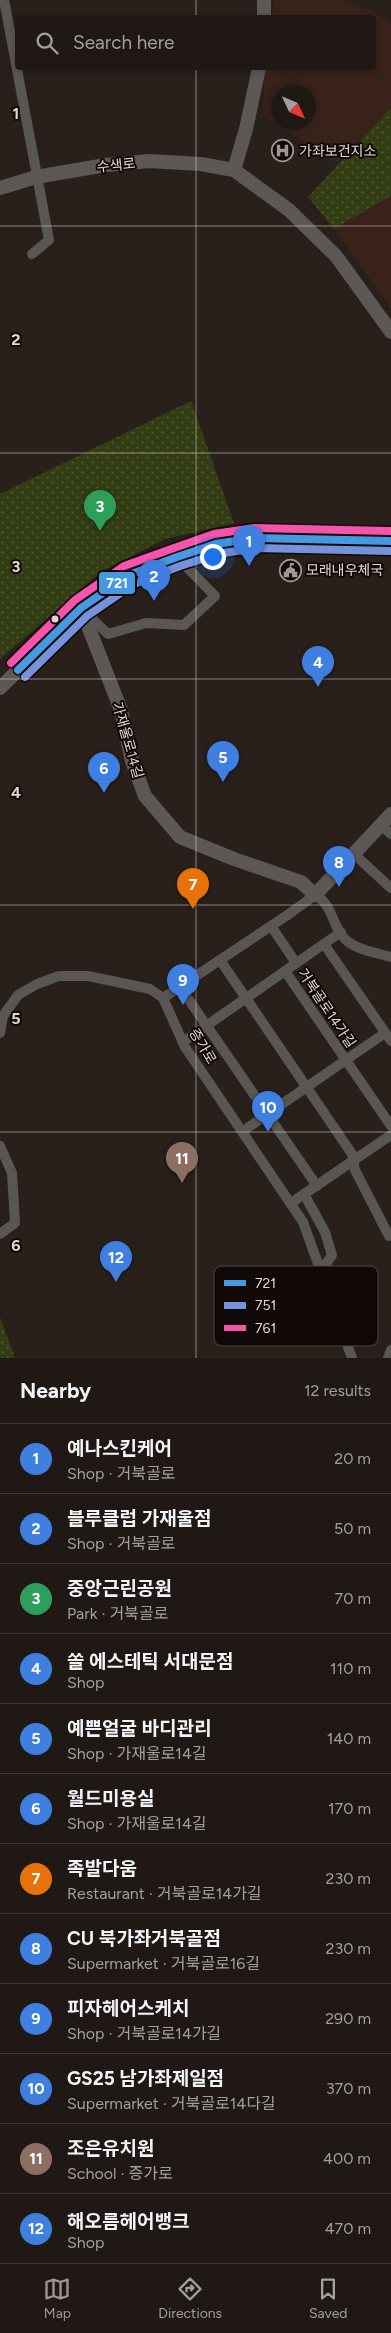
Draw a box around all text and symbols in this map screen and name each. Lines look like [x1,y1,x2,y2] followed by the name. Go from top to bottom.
[15,15,376,70] search box
[33,29,61,57] icon: search
[73,31,175,54] text: Search here
[271,85,316,130] north arrow
[13,104,19,123] text: 1
[271,139,295,163] hospital icon: 가좌보건지소
[299,143,376,160] place label: 가좌보건지소
[96,155,136,176] street label: 수색로
[11,330,21,349] text: 2
[84,490,116,531] pin: 3
[233,525,265,566] pin: 1
[200,544,226,570] your location
[12,557,21,576] text: 3
[278,558,302,582] public building icon: 모래내우체국
[138,560,170,601] pin: 2
[306,562,383,579] place label: 모래내우체국
[98,571,136,595] line badge: 721
[106,575,128,592] text: 721
[50,614,60,624] unlabelled marker
[302,646,334,687] pin: 4
[108,700,147,780] street label: 가재울로14길
[207,741,239,782] pin: 5
[88,752,120,793] pin: 6
[11,783,21,802] text: 4
[323,846,355,887] pin: 8
[177,868,209,909] pin: 7
[167,964,199,1005] pin: 9
[294,965,359,1051] street label: 거북골로14가길
[11,1009,21,1028] text: 5
[185,1025,220,1067] street label: 증가로
[252,1091,284,1132] pin: 10
[166,1142,198,1183] pin: 11
[11,1236,21,1255] text: 6
[100,1241,132,1282] pin: 12
[214,1266,378,1346] legend
[255,1275,276,1292] text: 721
[255,1297,276,1314] text: 751
[255,1320,276,1337] text: 761
[20,1378,91,1403] text: Nearby
[304,1381,371,1400] text: 12 results
[67,1437,172,1460] text: 예나스킨케어
[33,1449,39,1468] text: 1
[334,1449,371,1468] text: 20 m
[67,1464,175,1483] text: Shop · 거북골로
[67,1507,211,1530] text: 블루클럽 가재울점
[31,1519,41,1538] text: 2
[334,1519,371,1538] text: 50 m
[67,1534,175,1553] text: Shop · 거북골로
[67,1577,172,1600] text: 중앙근린공원
[32,1589,40,1608] text: 3
[335,1589,371,1608] text: 70 m
[67,1604,168,1623] text: Park · 거북골로
[67,1650,233,1673] text: 쏠 에스테틱 서대문점
[31,1659,41,1678] text: 4
[330,1659,371,1678] text: 110 m
[67,1673,105,1692] text: Shop
[67,1717,211,1740] text: 예쁜얼굴 바디관리
[31,1729,41,1748] text: 5
[327,1729,371,1748] text: 140 m
[67,1744,207,1763] text: Shop · 가재울로14길
[67,1787,154,1810] text: 월드미용실
[31,1799,41,1818] text: 6
[328,1799,371,1818] text: 170 m
[67,1814,207,1833] text: Shop · 가재울로14길
[67,1857,137,1880] text: 족발다움
[32,1869,40,1888] text: 7
[326,1869,371,1888] text: 230 m
[67,1884,262,1903] text: Restaurant · 거북골로14가길
[67,1927,221,1950] text: CU 북가좌거북골점
[31,1939,41,1958] text: 8
[326,1939,371,1958] text: 230 m
[67,1954,260,1973] text: Supermarket · 거북골로16길
[67,1997,189,2020] text: 피자헤어스케치
[31,2009,41,2028] text: 9
[325,2009,371,2028] text: 290 m
[67,2024,221,2043] text: Shop · 거북골로14가길
[67,2067,224,2090] text: GS25 남가좌제일점
[27,2079,45,2098] text: 10
[326,2079,371,2098] text: 370 m
[67,2094,276,2113] text: Supermarket · 거북골로14다길
[67,2137,154,2160] text: 조은유치원
[29,2149,43,2168] text: 11
[323,2149,371,2168] text: 400 m
[67,2164,173,2183] text: School · 증가로
[67,2210,189,2233] text: 해오름헤어뱅크
[28,2219,44,2238] text: 12
[325,2219,371,2238] text: 470 m
[67,2233,105,2252] text: Shop
[43,2275,71,2322] tab: Map
[158,2275,222,2322] tab: Directions
[309,2275,348,2322] tab: Saved

